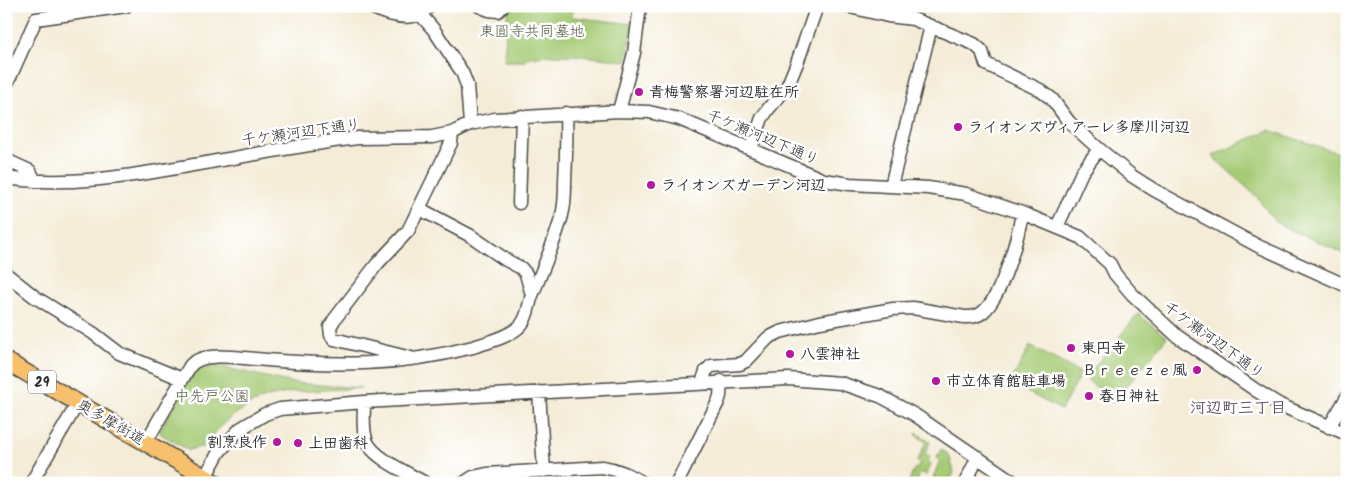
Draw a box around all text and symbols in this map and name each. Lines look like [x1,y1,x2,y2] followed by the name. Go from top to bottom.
[479,20,585,44] park label: 東圓寺共同墓地
[649,81,799,105] place label: 青梅警察署河辺駐在所
[633,86,645,98] marker: 青梅警察署河辺駐在所
[703,103,823,172] street label: 千ケ瀬河辺下通り
[240,113,362,153] street label: 千ケ瀬河辺下通り
[968,116,1190,140] place label: ライオンズヴィアーレ多摩川河辺
[952,121,964,133] marker: ライオンズヴィアーレ多摩川河辺
[661,174,825,198] place label: ライオンズガーデン河辺
[645,179,657,191] marker: ライオンズガーデン河辺
[1158,296,1269,386] street label: 千ケ瀬河辺下通り
[1081,337,1126,361] place label: 東円寺
[1065,342,1077,354] marker: 東円寺
[800,343,860,367] place label: 八雲神社
[784,348,796,360] marker: 八雲神社
[1082,359,1187,383] place label: Ｂｒｅｅｚｅ風
[1191,364,1203,376] marker: Ｂｒｅｅｚｅ風
[946,370,1066,394] place label: 市立体育館駐車場
[28,371,56,394] road number: 29
[930,375,942,387] marker: 市立体育館駐車場
[174,385,250,409] park label: 中先戸公園
[1099,385,1159,409] place label: 春日神社
[1083,390,1095,402] marker: 春日神社
[72,394,149,452] street label: 奥多摩街道
[1190,396,1286,421] district label: 河辺町三丁目
[207,431,267,455] place label: 割烹良作
[308,432,368,456] place label: 上田歯科
[271,436,283,448] marker: 割烹良作
[292,437,304,449] marker: 上田歯科

